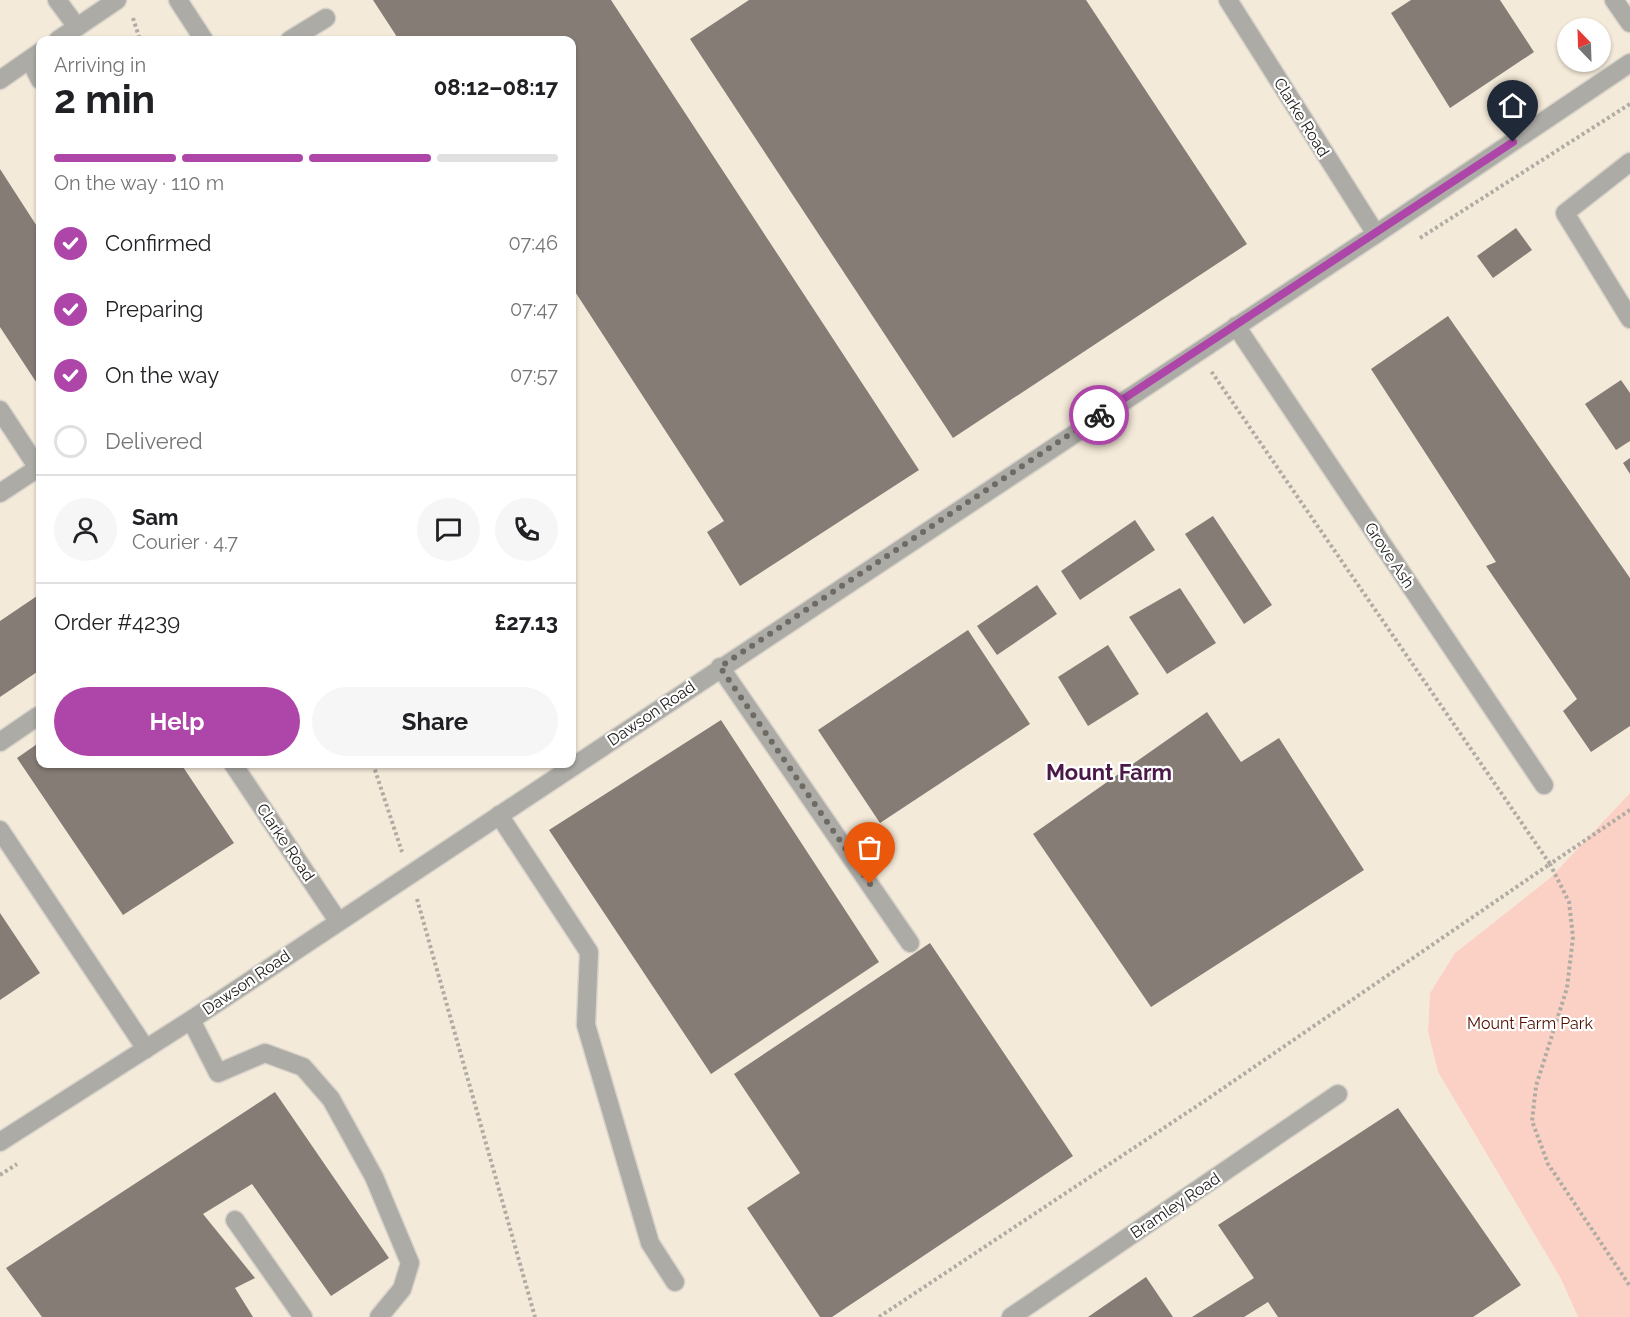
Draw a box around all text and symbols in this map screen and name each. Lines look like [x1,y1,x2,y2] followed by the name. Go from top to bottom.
[1557,18,1611,72] north arrow
[1557,18,1611,72] map controls
[54,53,146,77] text: Arriving in
[434,74,558,100] text: 08:12–08:17
[1270,74,1333,160] street label: Clarke Road
[54,76,155,122] text: 2 min
[1487,80,1538,142] pin
[1496,89,1529,122] icon: home
[54,171,224,195] text: On the way · 110 m
[54,227,87,260] icon: check
[105,230,212,256] text: Confirmed
[508,231,558,255] text: 07:46
[54,293,87,326] icon: check
[105,296,203,322] text: Preparing
[510,297,558,321] text: 07:47
[54,359,87,392] icon: check
[105,362,219,388] text: On the way
[510,363,558,387] text: 07:57
[1069,385,1129,445] courier
[1083,399,1116,432] icon: bike
[105,428,203,454] text: Delivered
[54,498,117,561] button: person
[417,498,480,561] button: chat
[495,498,558,561] button: phone
[132,504,179,530] text: Sam
[1361,519,1418,592] street label: Grove Ash
[132,530,238,554] text: Courier · 4.7
[54,609,180,635] text: Order #4239
[494,609,558,635] text: £27.13
[604,677,699,750] street label: Dawson Road
[54,687,300,756] button: Help
[312,687,558,756] button: Share
[1046,759,1172,785] district label: Mount Farm
[253,800,319,885] street label: Clarke Road
[844,822,895,884] pin
[853,831,886,864] icon: bag
[199,946,294,1019] street label: Dawson Road
[1467,1014,1593,1033] park label: Mount Farm Park
[1127,1168,1224,1242] street label: Bramley Road

